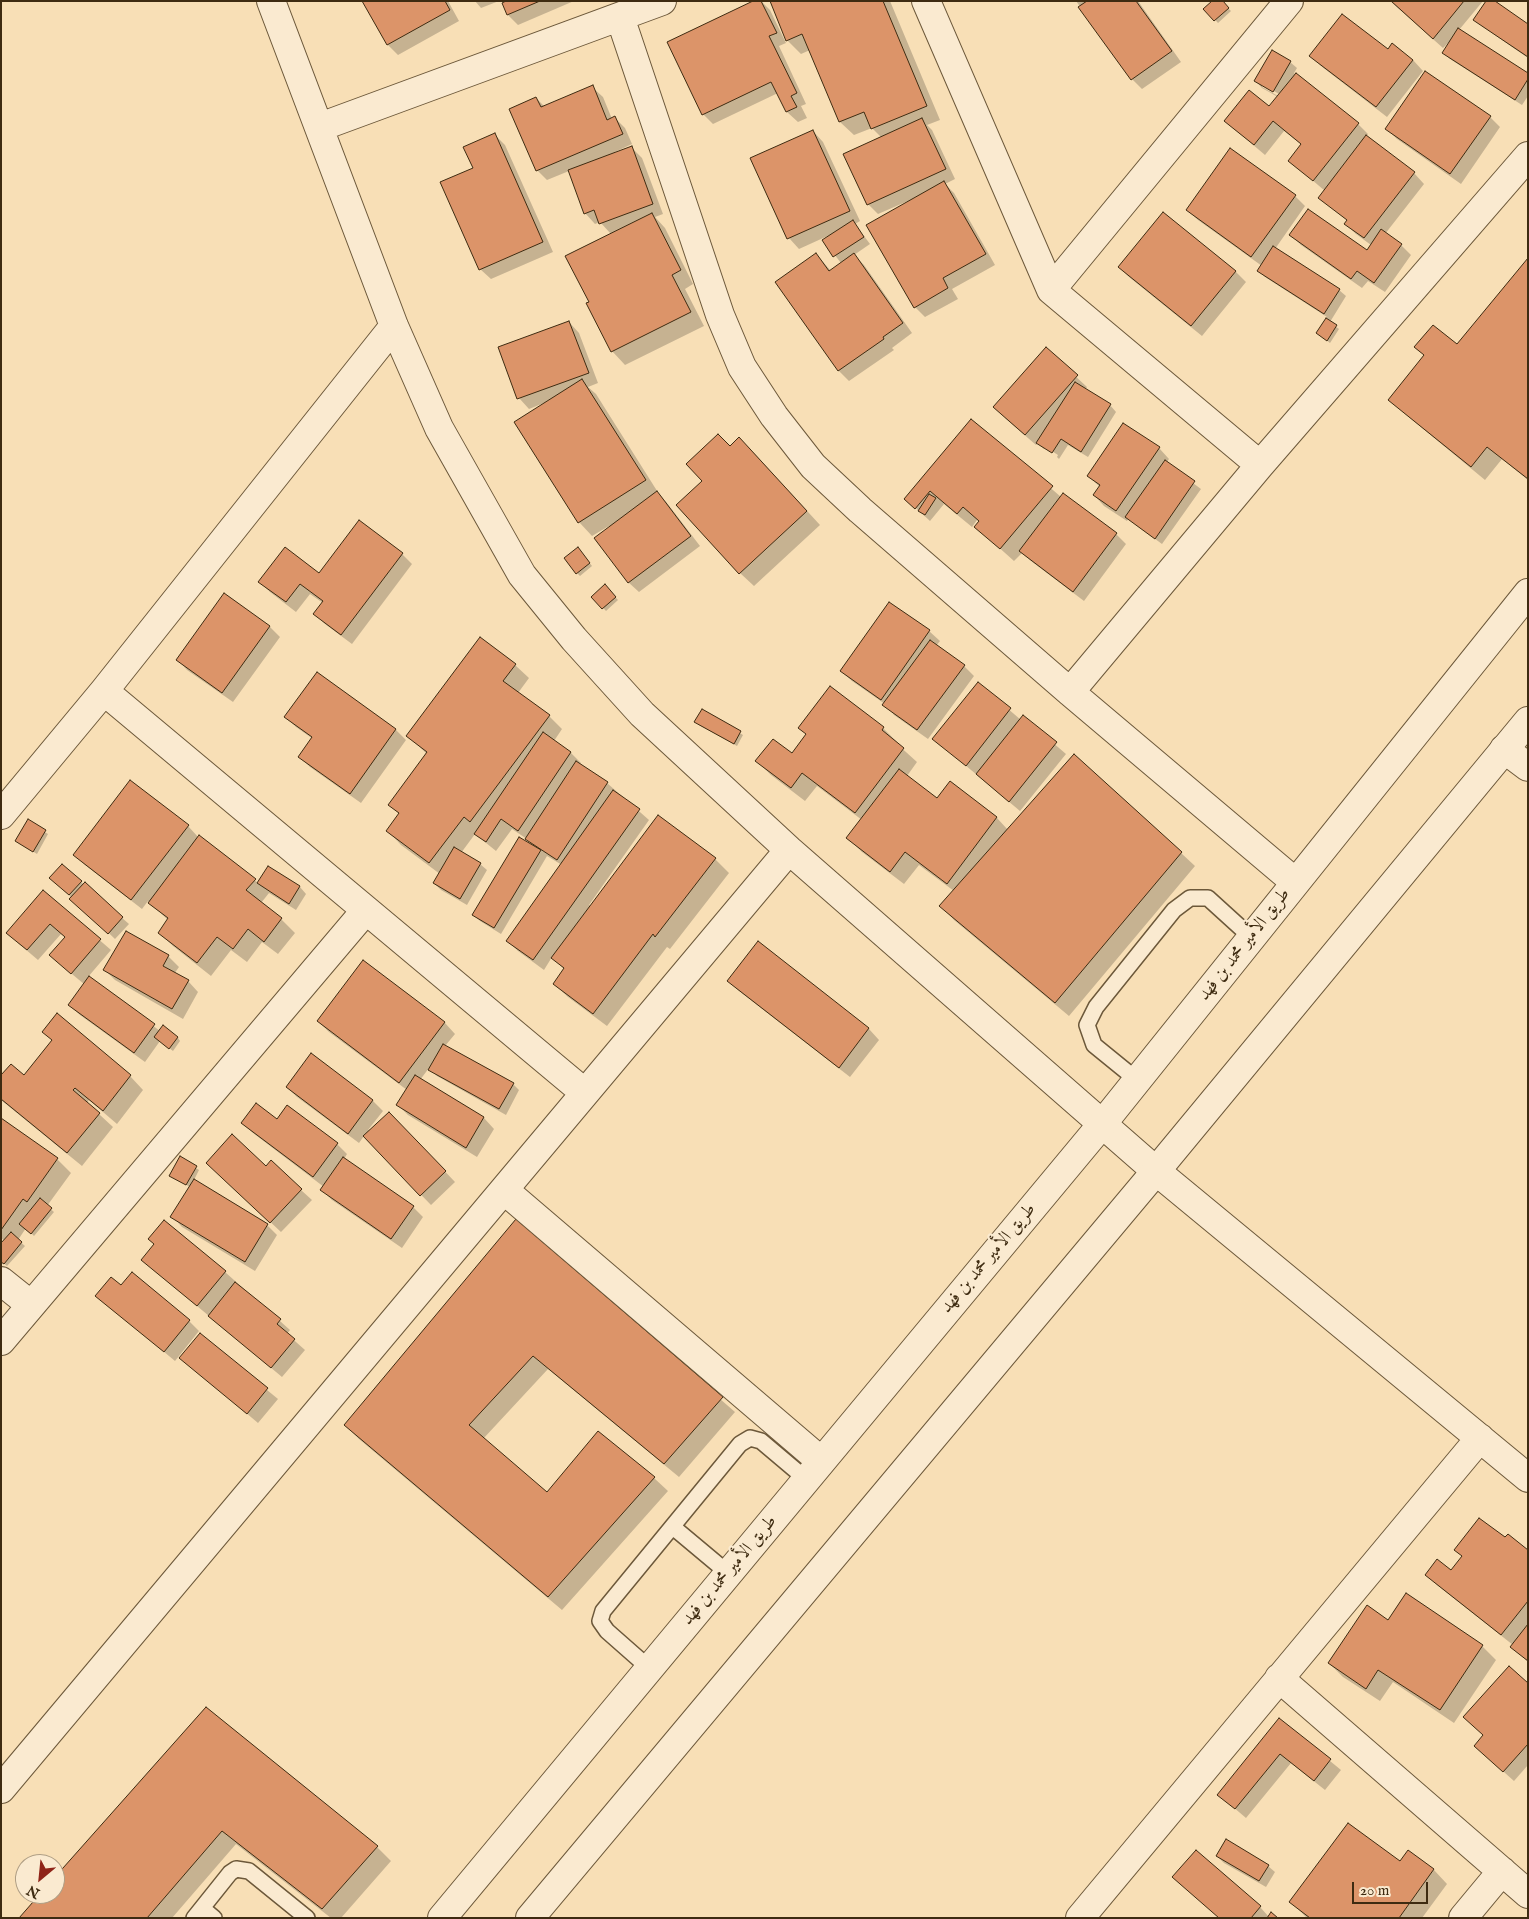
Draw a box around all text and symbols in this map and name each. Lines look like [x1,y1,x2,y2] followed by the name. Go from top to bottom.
[1194,884,1296,1006] street label: طريق الأمير محمد بن فهد
[937,1200,1041,1318] street label: طريق الأمير محمد بن فهد
[678,1512,782,1630] street label: طريق الأمير محمد بن فهد
[15,1854,65,1904] north arrow
[1354,1872,1430,1904] scale bar
[24,1881,43,1902] text: N
[1360,1881,1389,1900] text: 20 m

